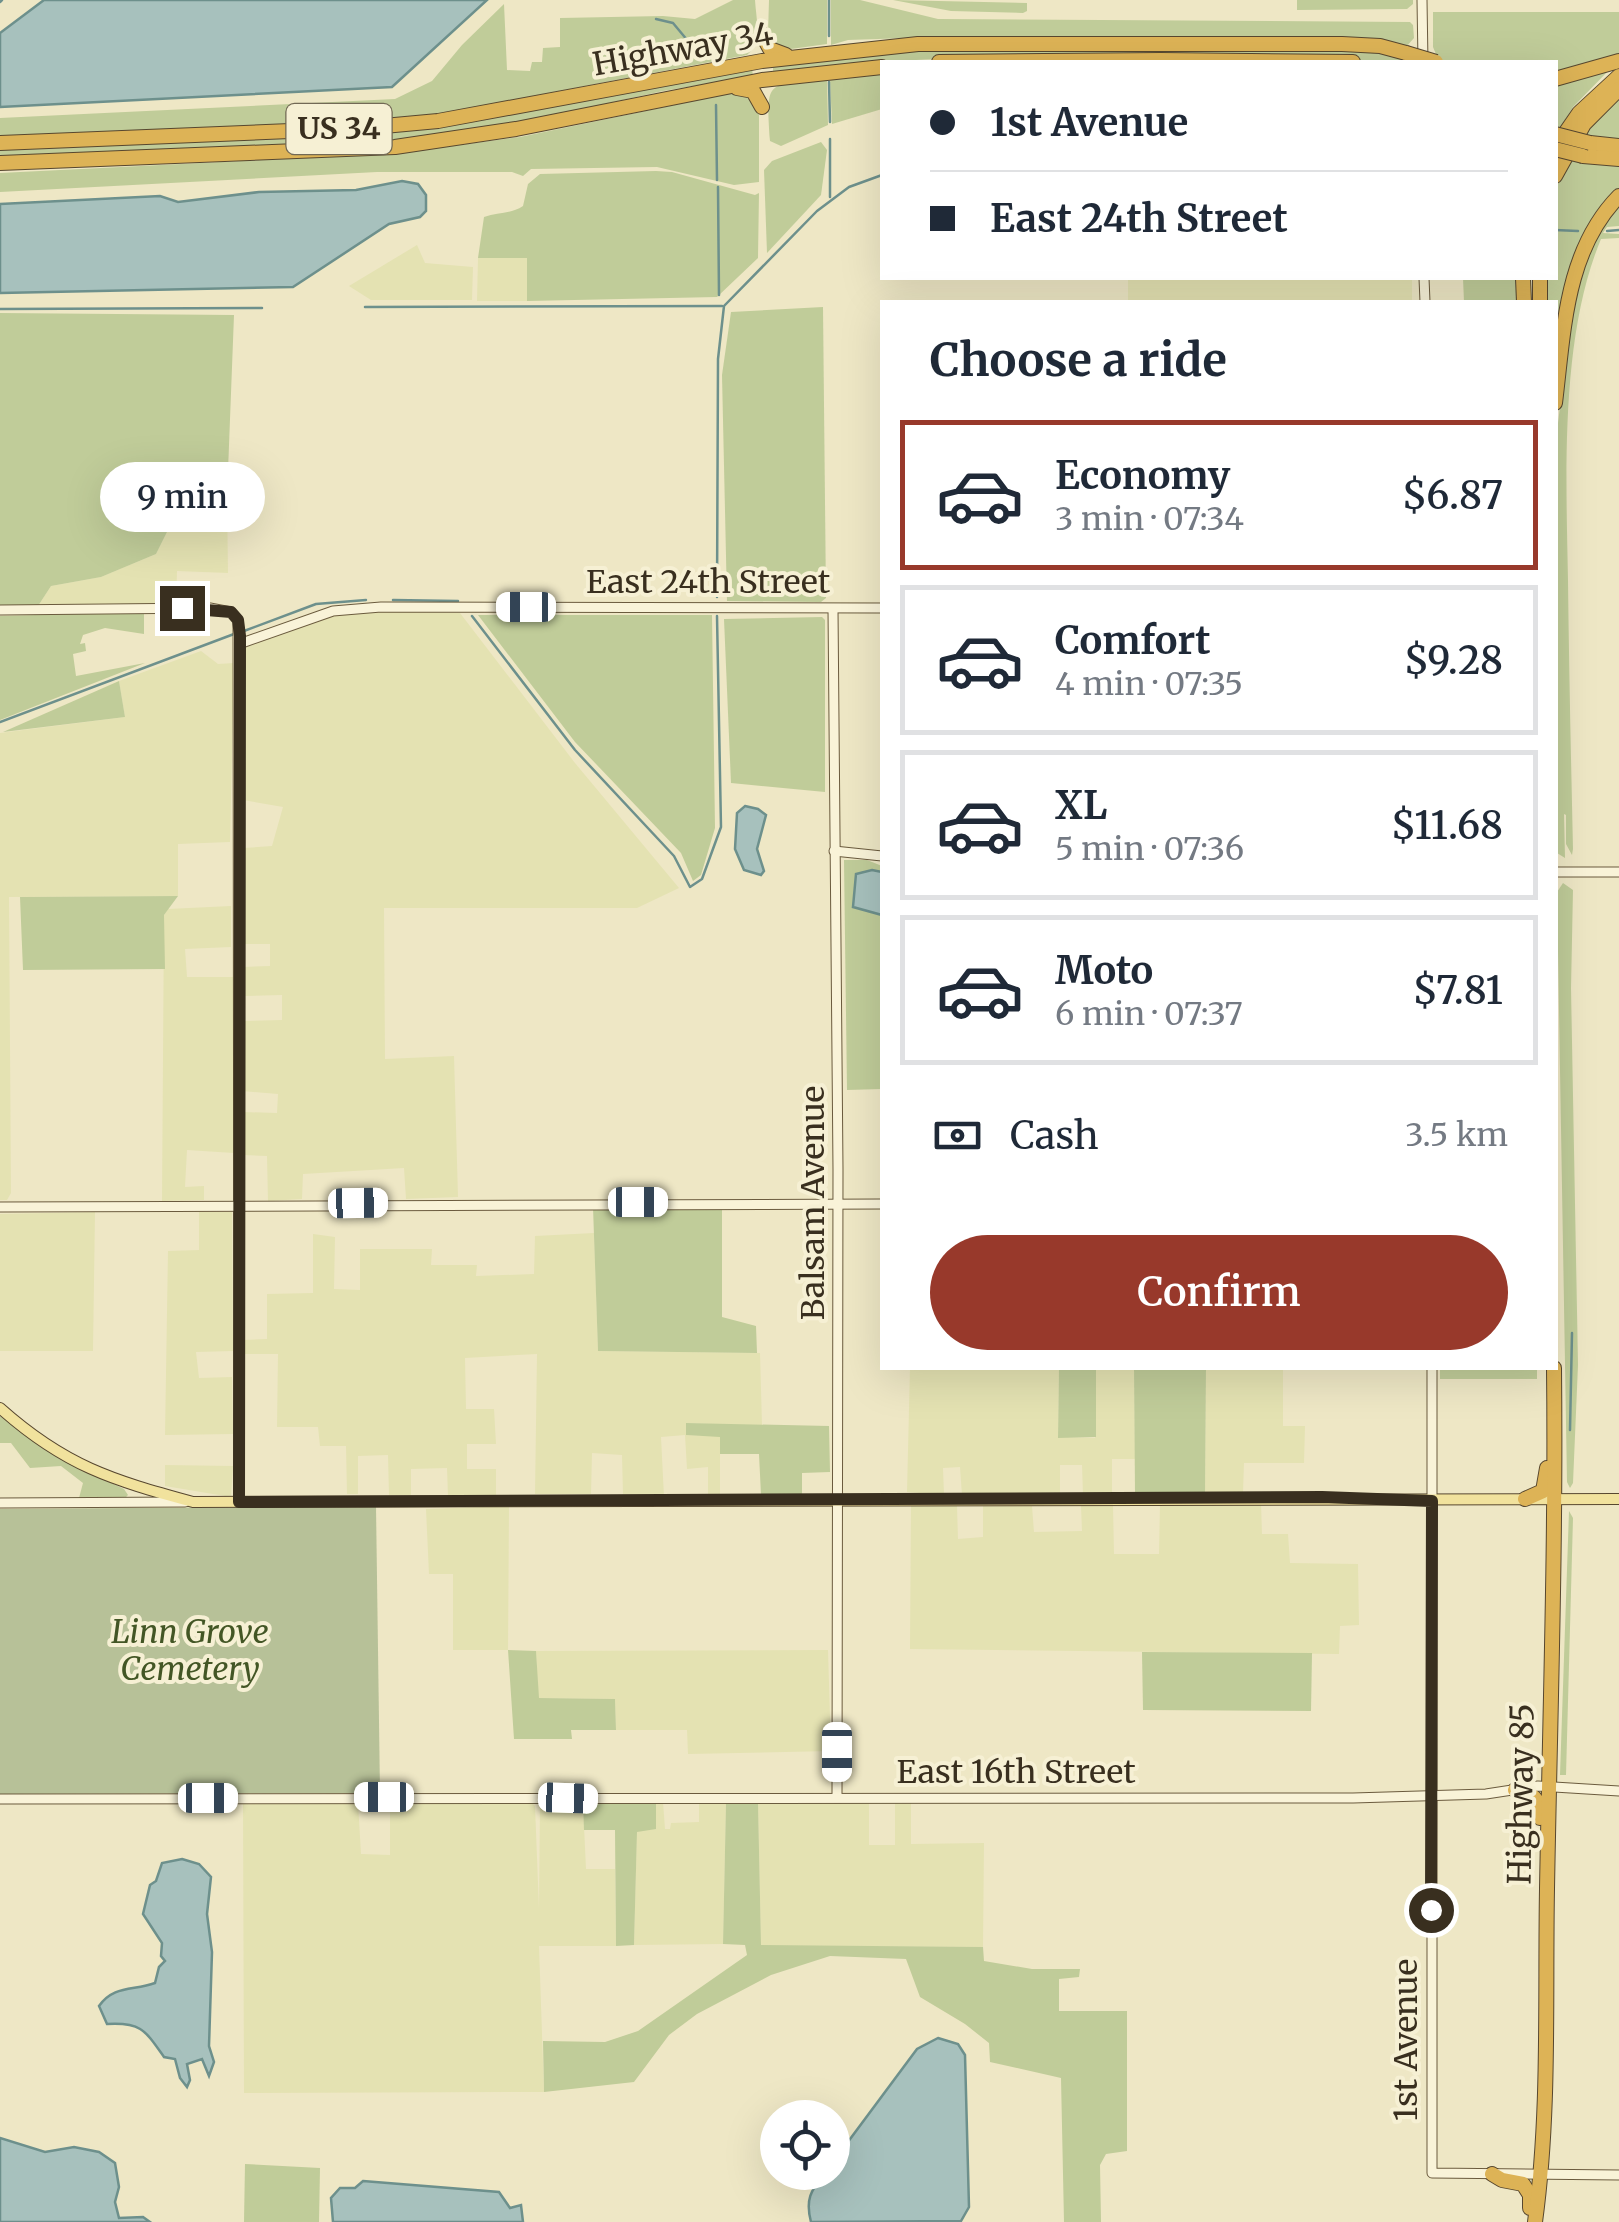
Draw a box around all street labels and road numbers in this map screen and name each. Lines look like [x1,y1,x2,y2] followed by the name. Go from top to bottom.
[590,13,777,85] street label: Highway 34
[286,104,392,154] road number: US 34
[586,562,831,602] street label: East 24th Street
[793,1086,833,1320] street label: Balsam Avenue
[1499,1703,1543,1885] street label: Highway 85
[896,1752,1136,1792] street label: East 16th Street
[1386,1959,1426,2121] street label: 1st Avenue

